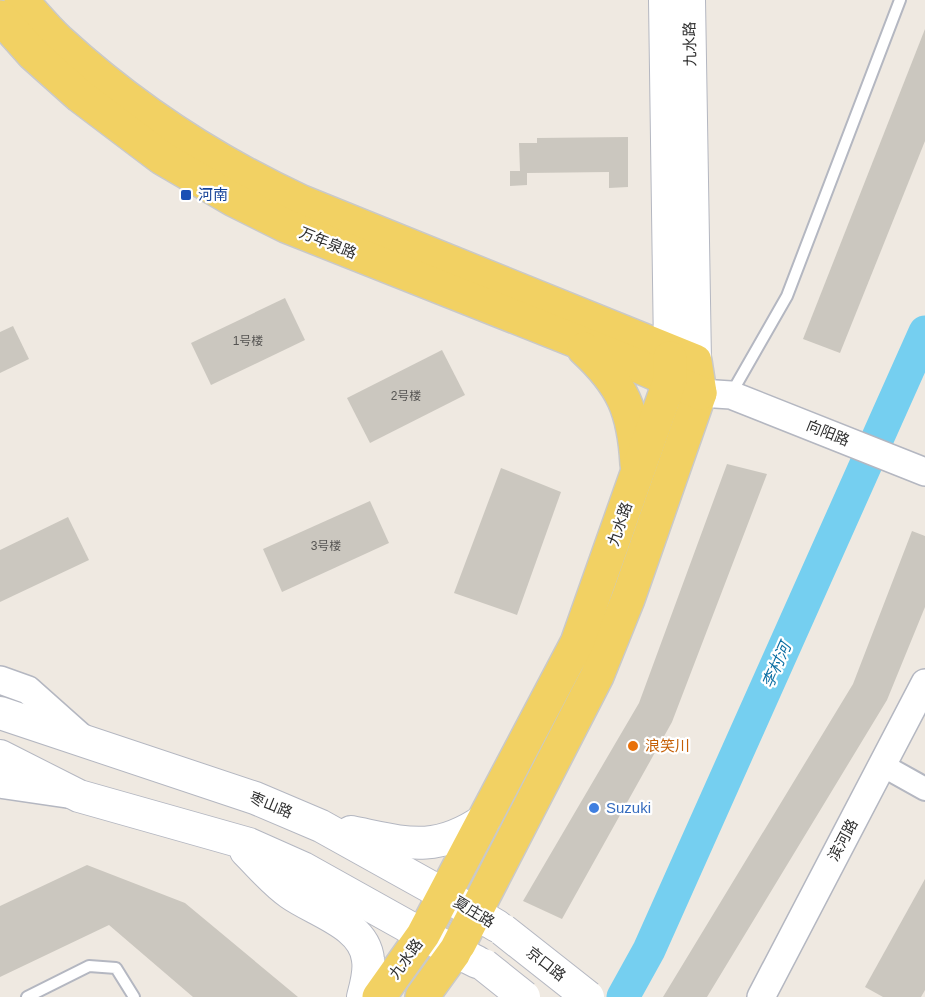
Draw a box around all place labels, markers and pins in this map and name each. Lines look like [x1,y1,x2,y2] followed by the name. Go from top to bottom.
[198,186,228,203] place label: 河南
[179,188,193,202] marker: 河南
[645,737,690,754] place label: 浪笑川
[626,739,640,753] marker: 浪笑川
[606,799,651,816] place label: Suzuki
[587,801,601,815] marker: Suzuki

